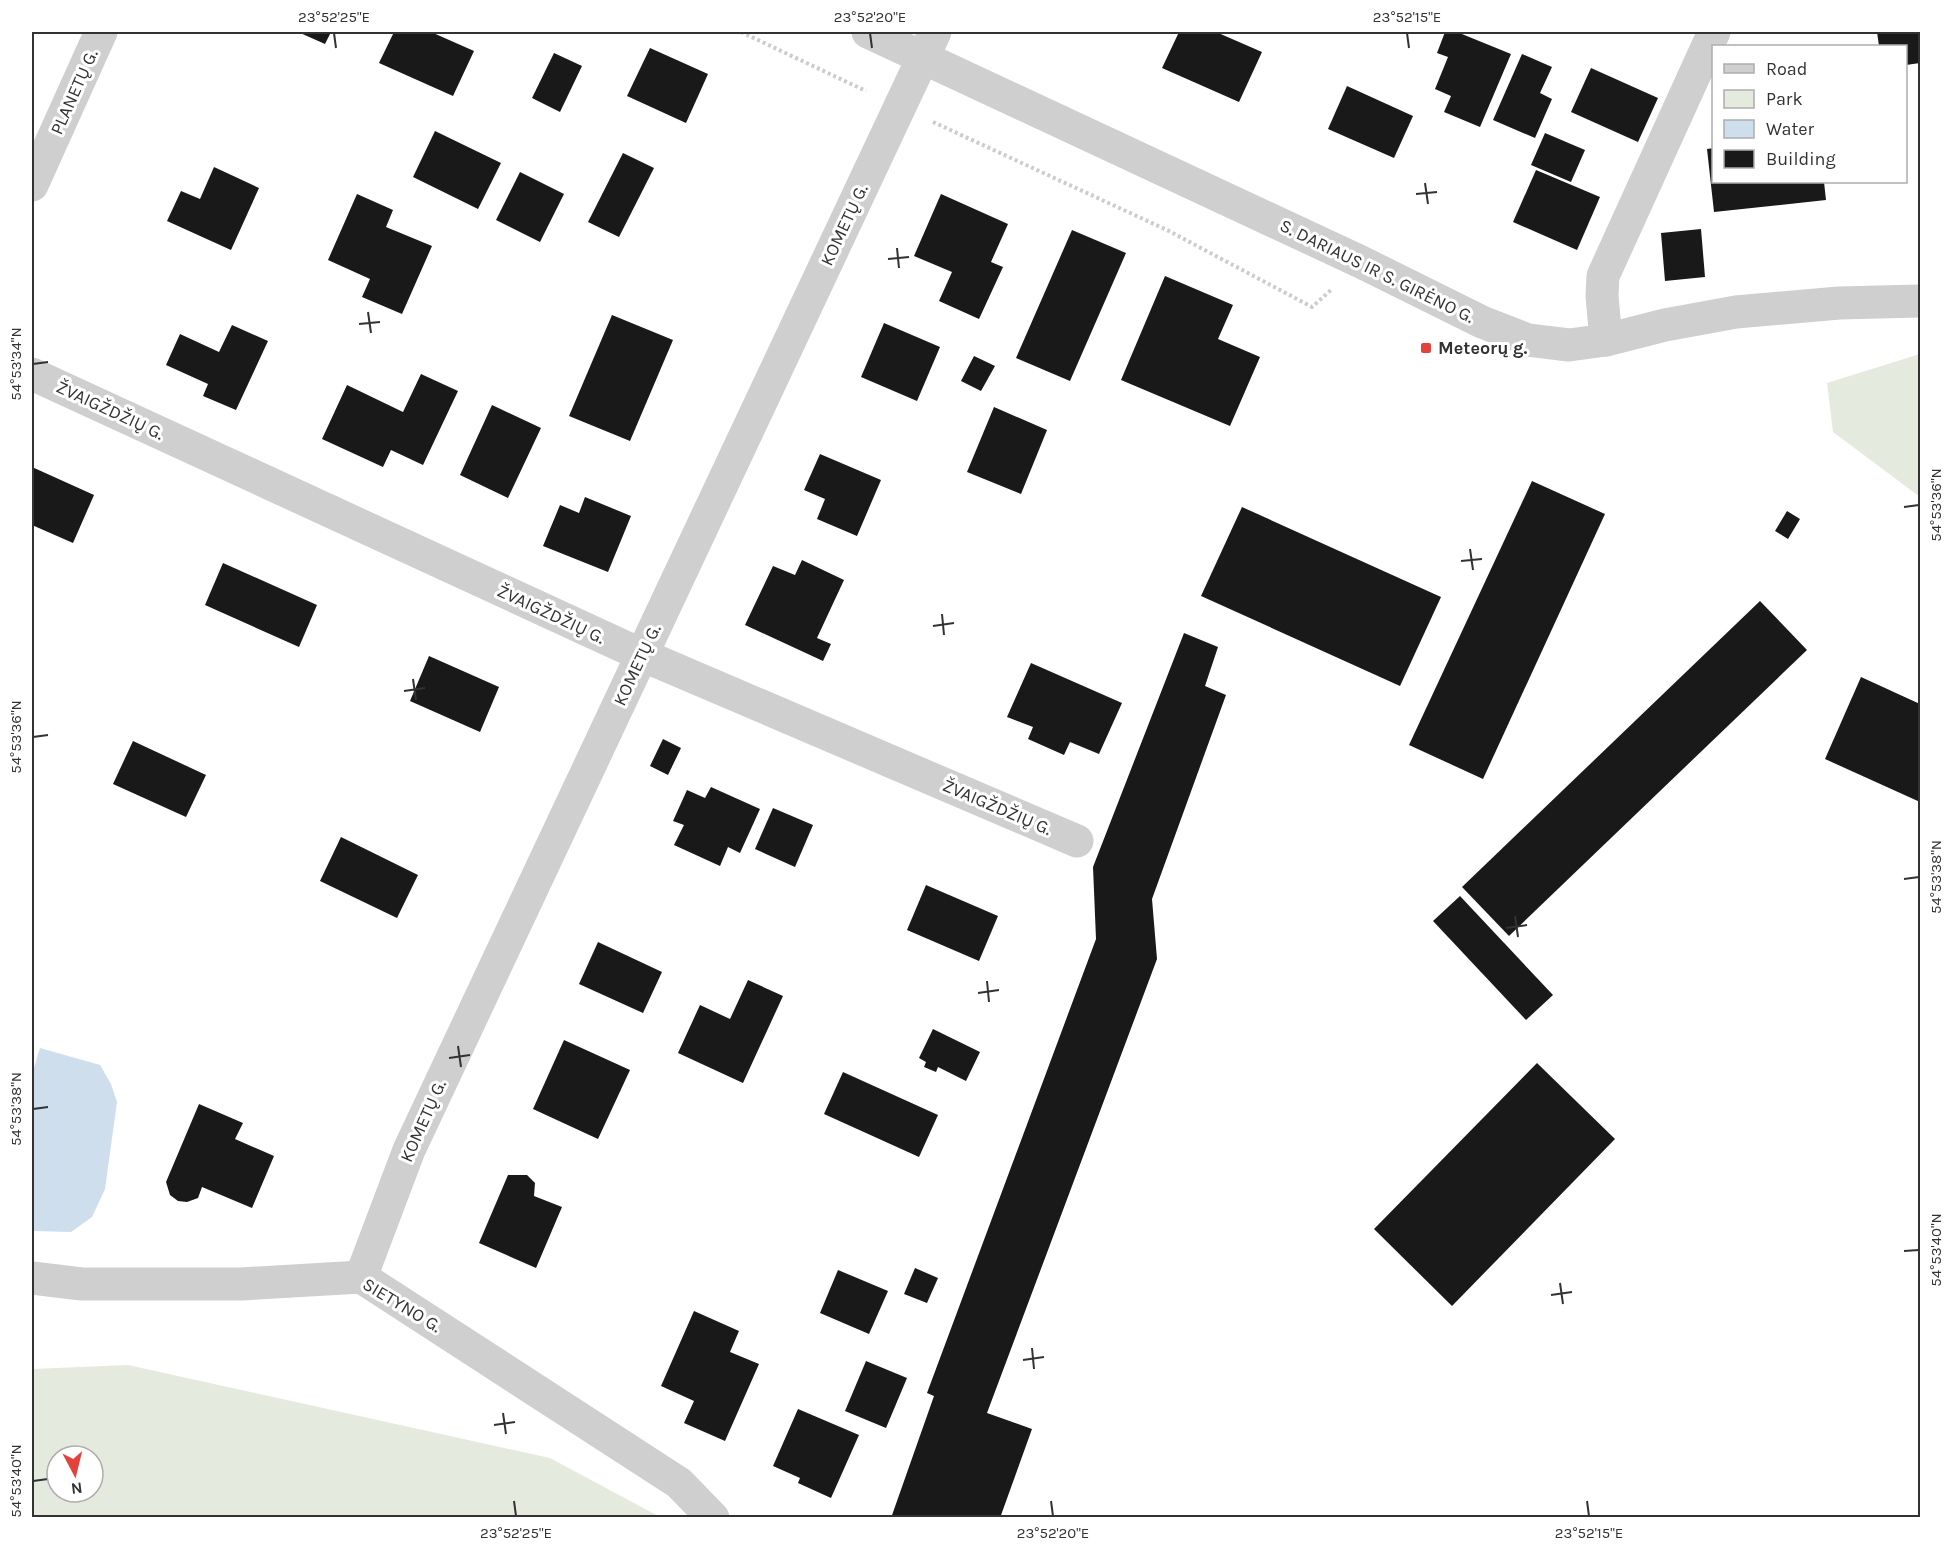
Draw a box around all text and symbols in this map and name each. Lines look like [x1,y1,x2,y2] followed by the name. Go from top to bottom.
[298,8,370,26] text: 23°52'25"E
[834,8,906,26] text: 23°52'20"E
[1373,8,1441,26] text: 23°52'15"E
[1712,45,1907,183] legend
[45,46,103,138] street label: PLANETŲ G.
[1766,58,1807,80] text: Road
[1766,88,1803,110] text: Park
[1766,118,1814,140] text: Water
[1766,148,1836,170] text: Building
[815,181,873,269] street label: KOMETŲ G.
[1276,214,1478,328] street label: S. DARIAUS IR S. GIRĖNO G.
[7,327,25,401] text: 54°53'34"N
[1438,337,1527,359] place label: Meteorų g.
[1419,341,1433,355] marker: Meteorų g.
[53,375,167,445] street label: ŽVAIGŽDŽIŲ G.
[1927,468,1945,542] text: 54°53'36"N
[494,579,608,649] street label: ŽVAIGŽDŽIŲ G.
[608,621,666,709] street label: KOMETŲ G.
[7,700,25,774] text: 54°53'36"N
[939,774,1055,840] street label: ŽVAIGŽDŽIŲ G.
[1927,840,1945,914] text: 54°53'38"N
[7,1072,25,1146] text: 54°53'38"N
[395,1076,451,1166] street label: KOMETŲ G.
[1927,1213,1945,1287] text: 54°53'40"N
[359,1273,445,1337] street label: SIETYNO G.
[7,1444,25,1518] text: 54°53'40"N
[45,1444,105,1504] north arrow
[70,1478,84,1499] text: N
[480,1524,552,1542] text: 23°52'25"E
[1017,1524,1089,1542] text: 23°52'20"E
[1555,1524,1623,1542] text: 23°52'15"E

